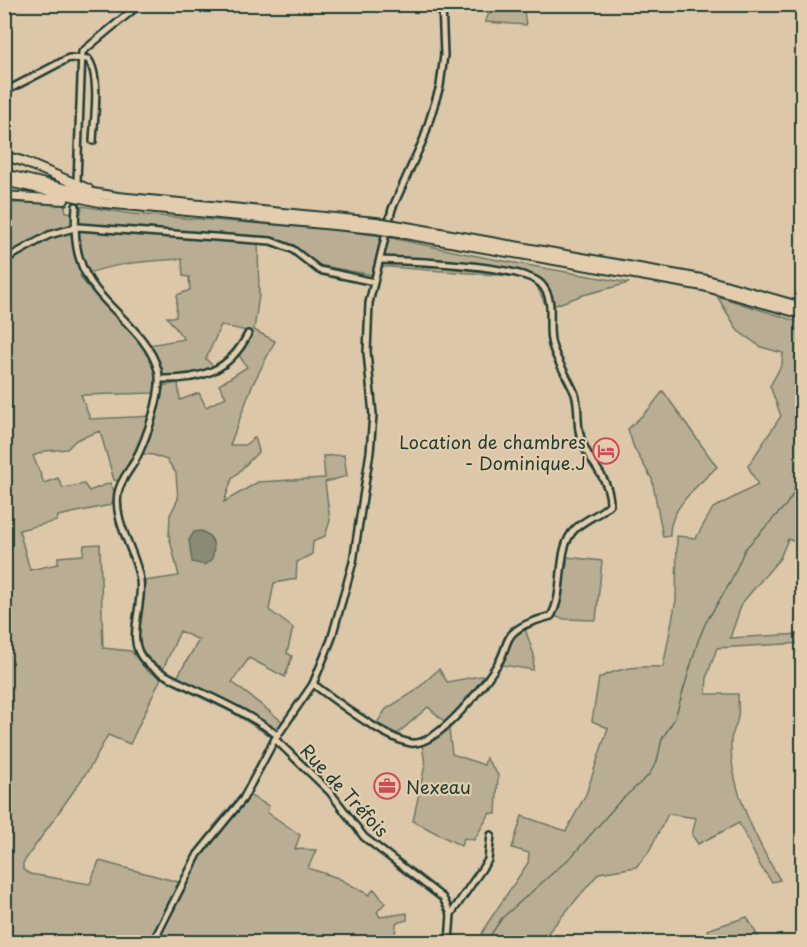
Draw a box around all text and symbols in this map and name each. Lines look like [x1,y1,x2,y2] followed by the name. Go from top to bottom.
[399,428,586,476] place label: Location de chambres - Dominique.J
[591,436,621,466] hotel icon: Location de chambres - Dominique.J
[295,737,395,843] street label: Rue de Tréfois
[372,771,402,801] office icon: Nexeau
[406,773,471,800] place label: Nexeau

